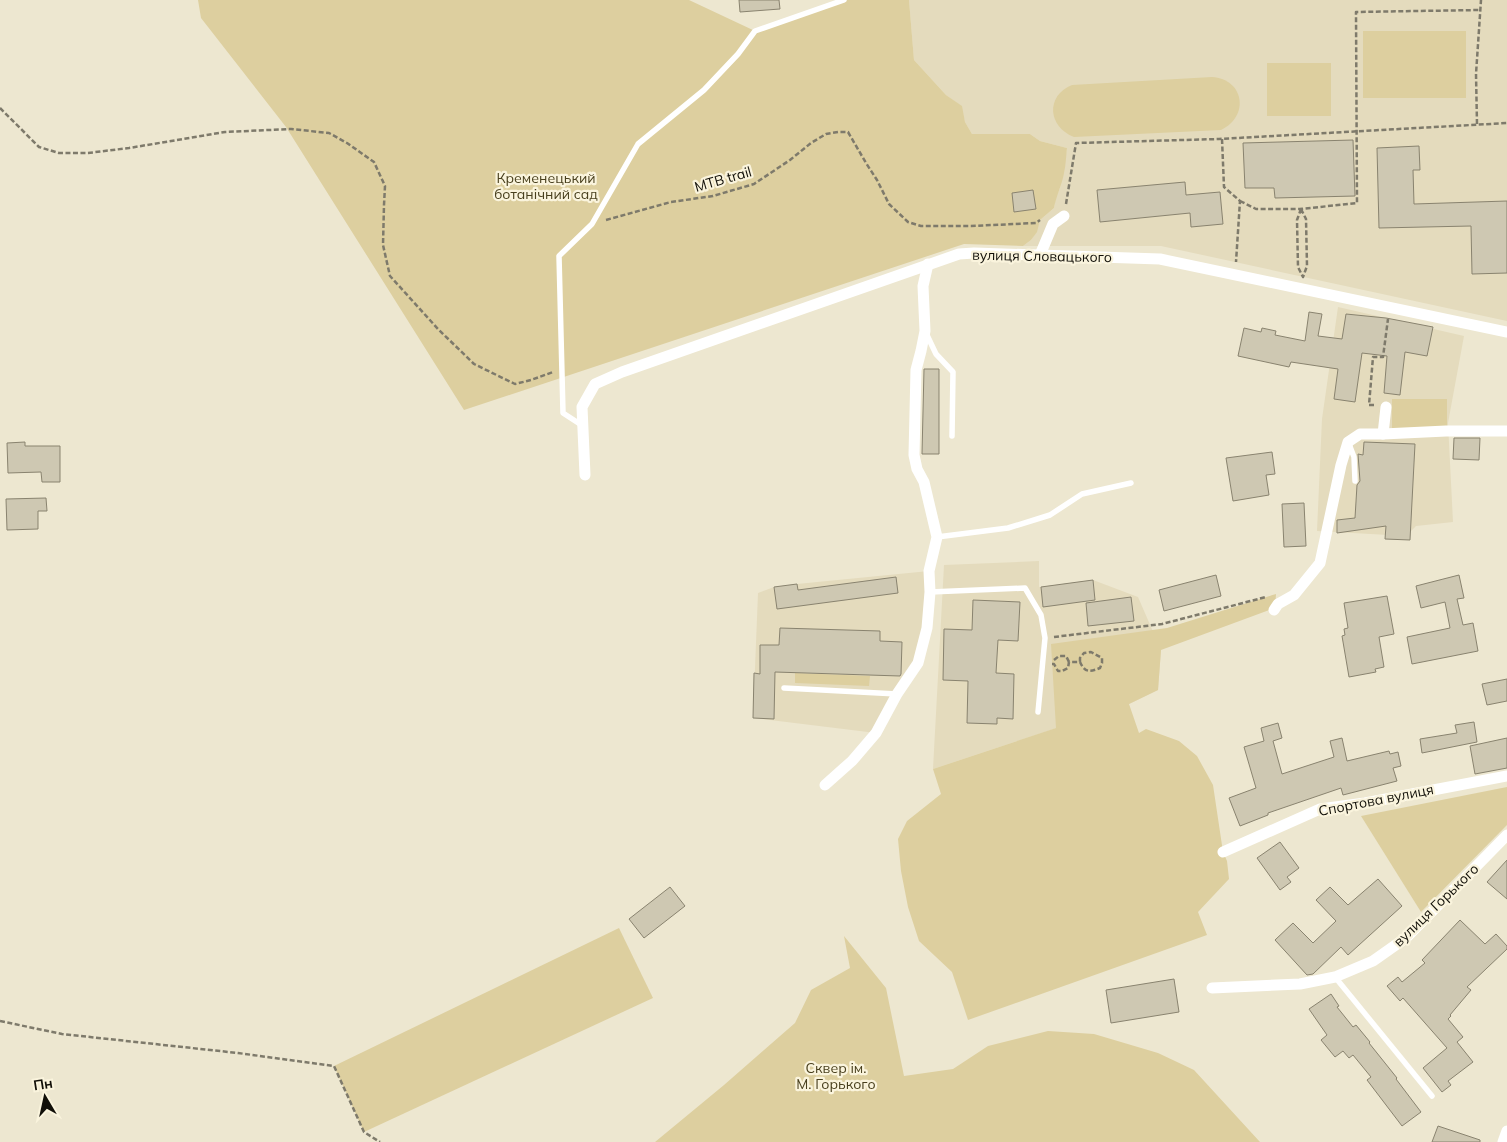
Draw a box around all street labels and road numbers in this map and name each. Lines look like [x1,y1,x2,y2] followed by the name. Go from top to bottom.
[692,162,754,196] street label: MTB trail
[972,246,1112,266] street label: вулиця Словацького
[1317,780,1435,820] street label: Спортова вулиця
[1389,860,1483,950] street label: вулиця Горького

